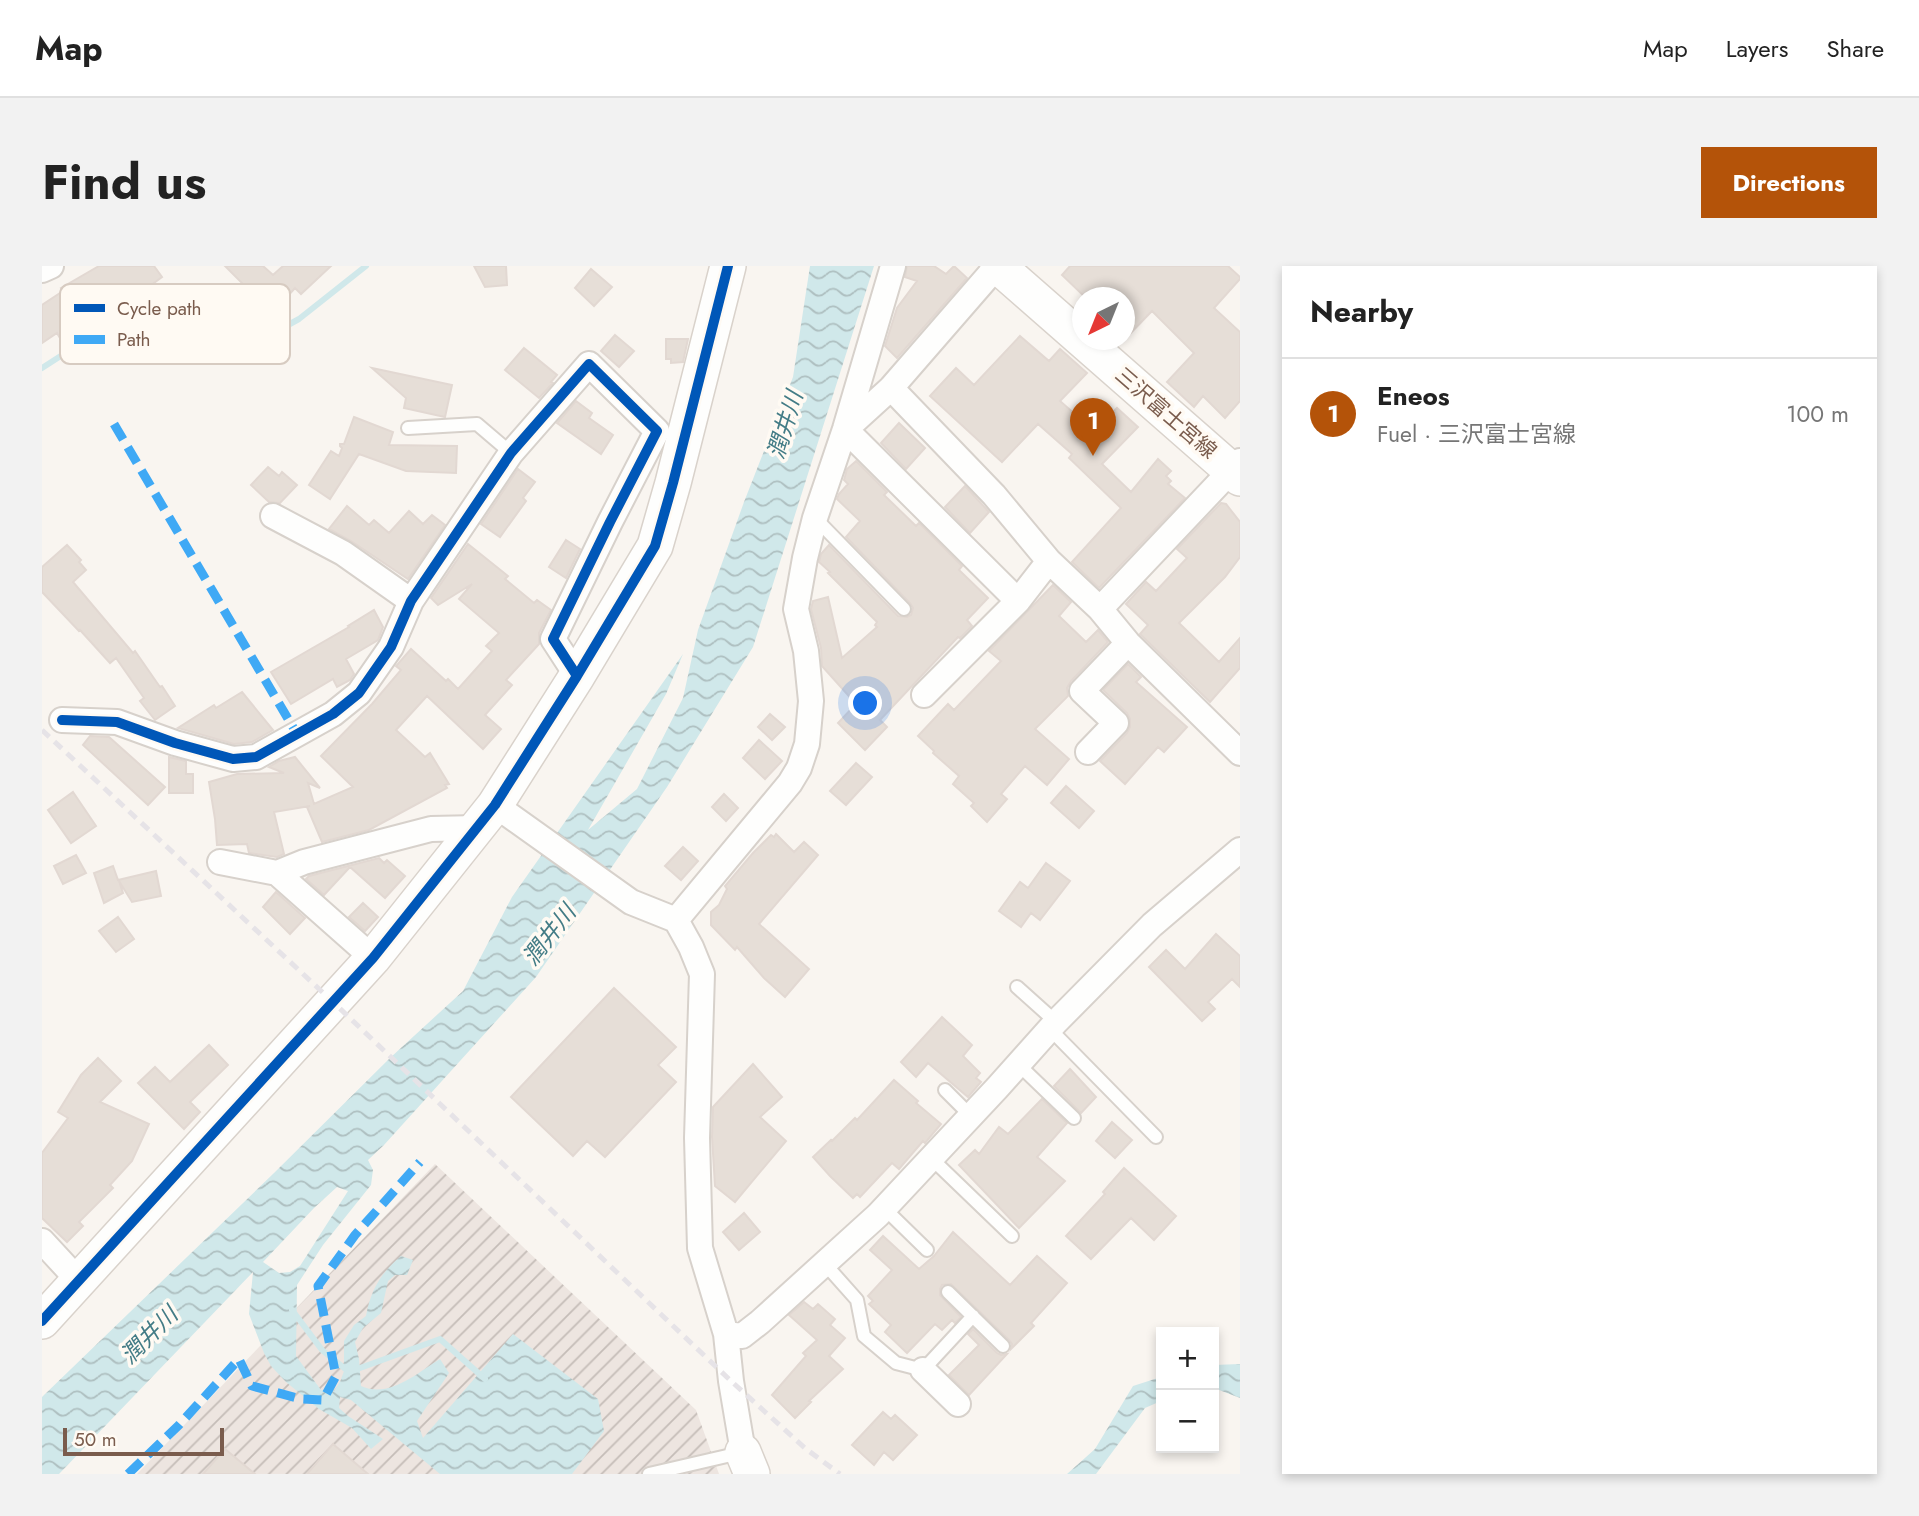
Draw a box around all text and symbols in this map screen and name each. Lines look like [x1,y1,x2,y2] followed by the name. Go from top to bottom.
[35,25,103,72] text: Map
[1643,31,1688,66] text: Map
[1726,31,1788,66] text: Layers
[1826,31,1884,66] text: Share
[42,147,206,217] text: Find us
[1701,147,1877,218] button: Directions
[60,284,290,364] legend
[1072,287,1135,350] north arrow
[1310,290,1413,333] text: Nearby
[117,295,202,322] text: Cycle path
[117,326,151,353] text: Path
[1109,360,1223,466] street label: 三沢富士宮線
[1377,377,1450,415] text: Eneos
[759,384,812,463] water label: 潤井川
[1327,397,1339,431] text: 1
[1786,397,1849,431] text: 100 m
[1070,398,1116,456] pin: 1
[1377,417,1576,451] text: Fuel · 三沢富士宮線
[848,686,882,720] your location
[514,895,585,973] water label: 潤井川
[113,1296,188,1371] water label: 潤井川
[1156,1327,1219,1453] map controls
[1156,1327,1219,1390] button: +
[1156,1390,1219,1453] button: −
[63,1425,224,1457] scale bar
[74,1426,117,1453] text: 50 m

